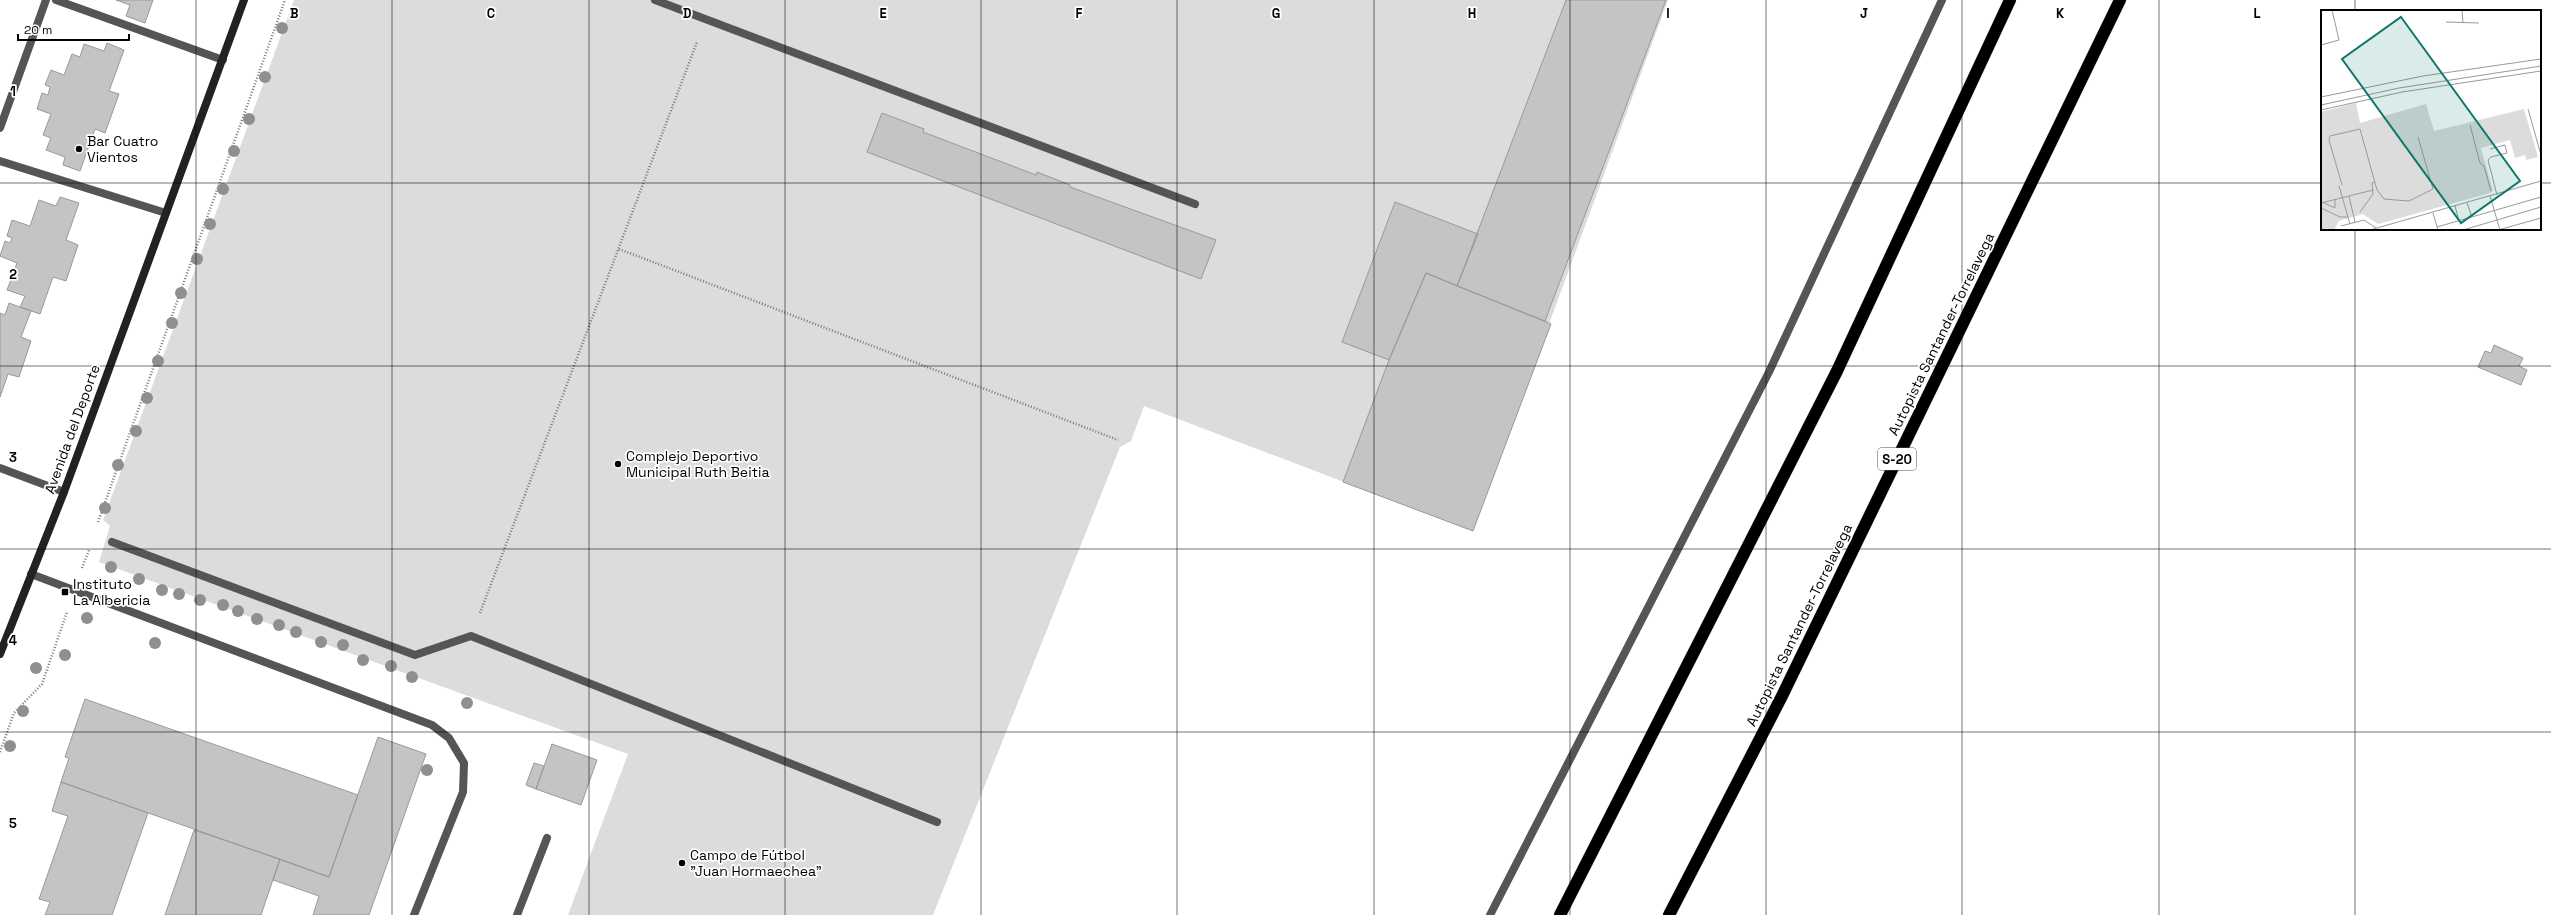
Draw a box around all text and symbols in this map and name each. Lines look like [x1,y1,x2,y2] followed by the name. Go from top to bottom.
[290,5,299,22] text: B
[487,5,495,22] text: C
[683,5,692,22] text: D
[879,5,887,22] text: E
[1076,5,1083,22] text: F
[1272,5,1280,22] text: G
[1468,5,1476,22] text: H
[1666,5,1670,22] text: I
[1860,5,1868,22] text: J
[2056,5,2065,22] text: K
[2253,5,2261,22] text: L
[2321,10,2541,230] inset map
[18,16,129,42] scale bar
[24,22,52,38] text: 20 m
[10,83,16,100] text: 1
[87,132,158,166] place label: Bar Cuatro Vientos
[74,144,84,154] marker: Bar Cuatro Vientos
[1884,230,1998,438] street label: Autopista Santander-Torrelavega
[9,266,17,283] text: 2
[40,362,104,496] street label: Avenida del Deporte
[626,447,770,481] place label: Complejo Deportivo Municipal Ruth Beitia
[1878,448,1916,470] road number: S-20
[9,449,17,466] text: 3
[613,459,623,469] marker: Complejo Deportivo Municipal Ruth Beitia
[1742,521,1856,729] street label: Autopista Santander-Torrelavega
[73,575,150,609] place label: Instituto La Albericia
[60,587,70,597] marker: Instituto La Albericia
[9,632,17,649] text: 4
[9,815,17,832] text: 5
[690,846,822,880] place label: Campo de Fútbol "Juan Hormaechea"
[677,858,687,868] marker: Campo de Fútbol "Juan Hormaechea"

